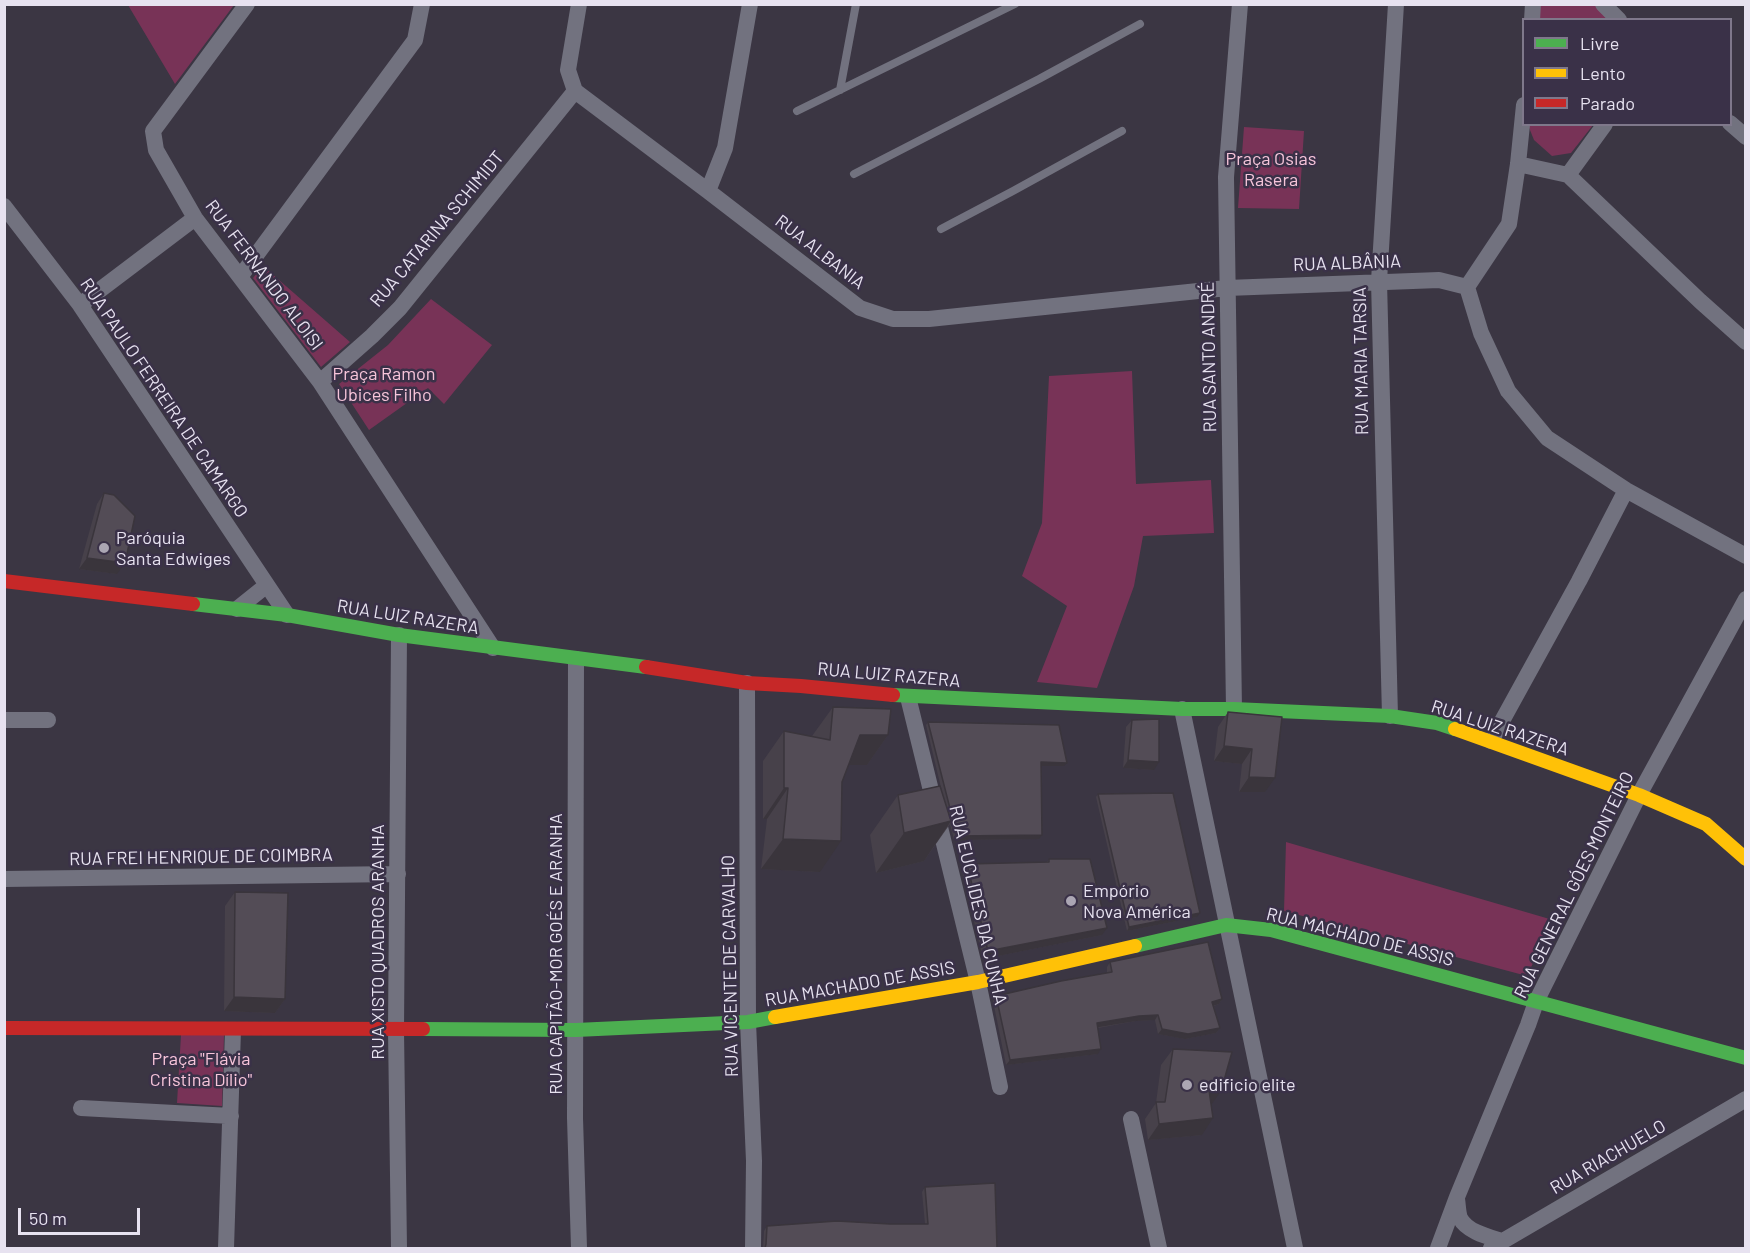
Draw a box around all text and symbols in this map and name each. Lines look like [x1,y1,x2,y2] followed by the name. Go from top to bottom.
[1522,18,1732,126] legend
[1580,32,1619,54] text: Livre
[1580,62,1626,84] text: Lento
[1580,92,1635,114] text: Parado
[365,147,509,311] street label: RUA CATARINA SCHIMIDT
[1226,148,1316,190] park label: Praça Osias Rasera
[201,196,327,354] street label: RUA FERNANDO ALOISI
[771,210,869,294] street label: RUA ALBANIA
[1293,250,1401,276] street label: RUA ALBÂNIA
[76,274,252,522] street label: RUA PAULO FERREIRA DE CAMARGO
[1197,281,1221,433] street label: RUA SANTO ANDRÉ
[1349,287,1373,435] street label: RUA MARIA TARSIA
[332,363,436,406] park label: Praça Ramon Ubices Filho
[116,527,231,570] place label: Paróquia Santa Edwiges
[97,541,111,555] marker: Paróquia Santa Edwiges
[335,595,481,639] street label: RUA LUIZ RAZERA
[817,658,961,692] street label: RUA LUIZ RAZERA
[1428,696,1572,760] street label: RUA LUIZ RAZERA
[1510,768,1638,1002] street label: RUA GENERAL GÓES MONTEIRO
[945,803,1011,1007] street label: RUA EUCLIDES DA CUNHA
[545,813,567,1095] street label: RUA CAPITÃO-MOR GOÉS E ARANHA
[367,824,389,1060] street label: RUA XISTO QUADROS ARANHA
[69,844,333,870] street label: RUA FREI HENRIQUE DE COIMBRA
[717,855,743,1077] street label: RUA VICENTE DE CARVALHO
[1083,880,1191,922] place label: Empório Nova América
[1064,894,1078,908] marker: Empório Nova América
[1264,903,1456,971] street label: RUA MACHADO DE ASSIS
[763,957,957,1011] street label: RUA MACHADO DE ASSIS
[150,1048,252,1090] park label: Praça "Flávia Cristina Dílio"
[1199,1074,1296,1096] place label: edificio elite
[1180,1078,1194,1092] marker: edificio elite
[1546,1115,1670,1199] street label: RUA RIACHUELO
[21,1196,142,1234] scale bar
[29,1207,67,1229] text: 50 m

